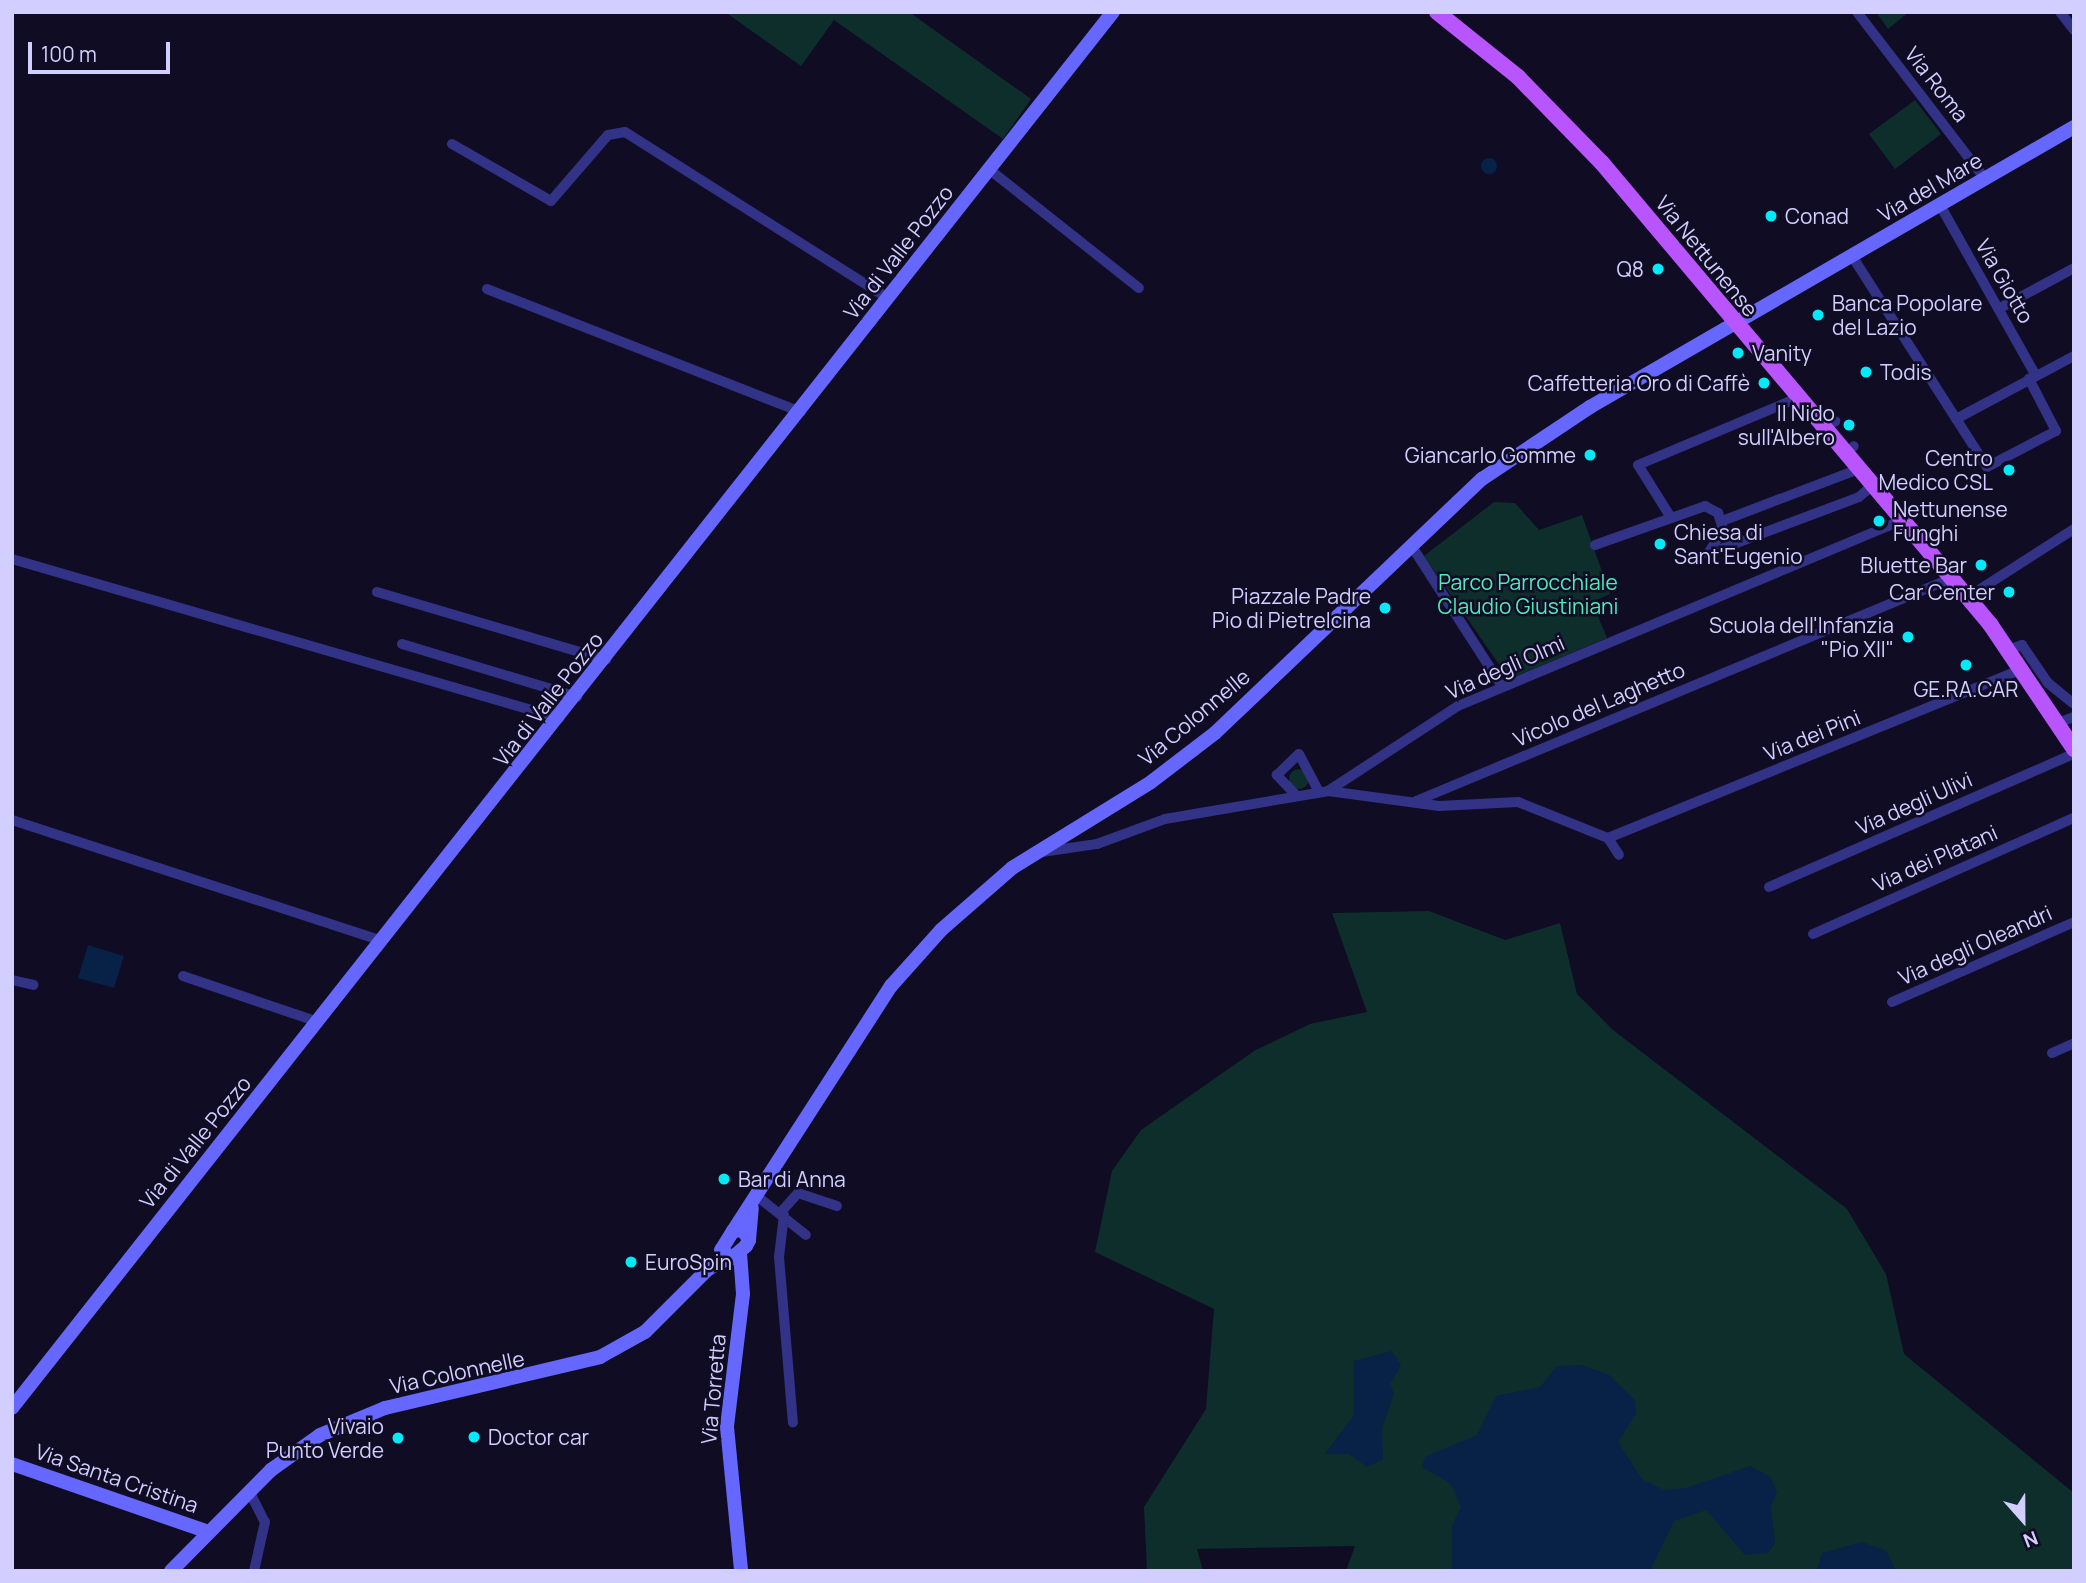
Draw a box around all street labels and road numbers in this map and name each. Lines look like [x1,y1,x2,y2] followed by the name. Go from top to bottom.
[1900,42,1974,126] street label: Via Roma
[1874,147,1986,227] street label: Via del Mare
[838,180,958,324] street label: Via di Valle Pozzo
[1651,191,1763,321] street label: Via Nettunense
[1971,234,2039,328] street label: Via Giotto
[488,627,608,771] street label: Via di Valle Pozzo
[1442,630,1568,704] street label: Via degli Olmi
[1509,656,1689,752] street label: Vicolo del Laghetto
[1133,663,1255,771] street label: Via Colonnelle
[1760,704,1864,766] street label: Via dei Pini
[1852,766,1976,840] street label: Via degli Ulivi
[1869,819,2001,897] street label: Via dei Platani
[1894,900,2056,990] street label: Via degli Oleandri
[134,1071,256,1213] street label: Via di Valle Pozzo
[696,1333,730,1445] street label: Via Torretta
[387,1345,527,1399] street label: Via Colonnelle
[32,1438,202,1518] street label: Via Santa Cristina

